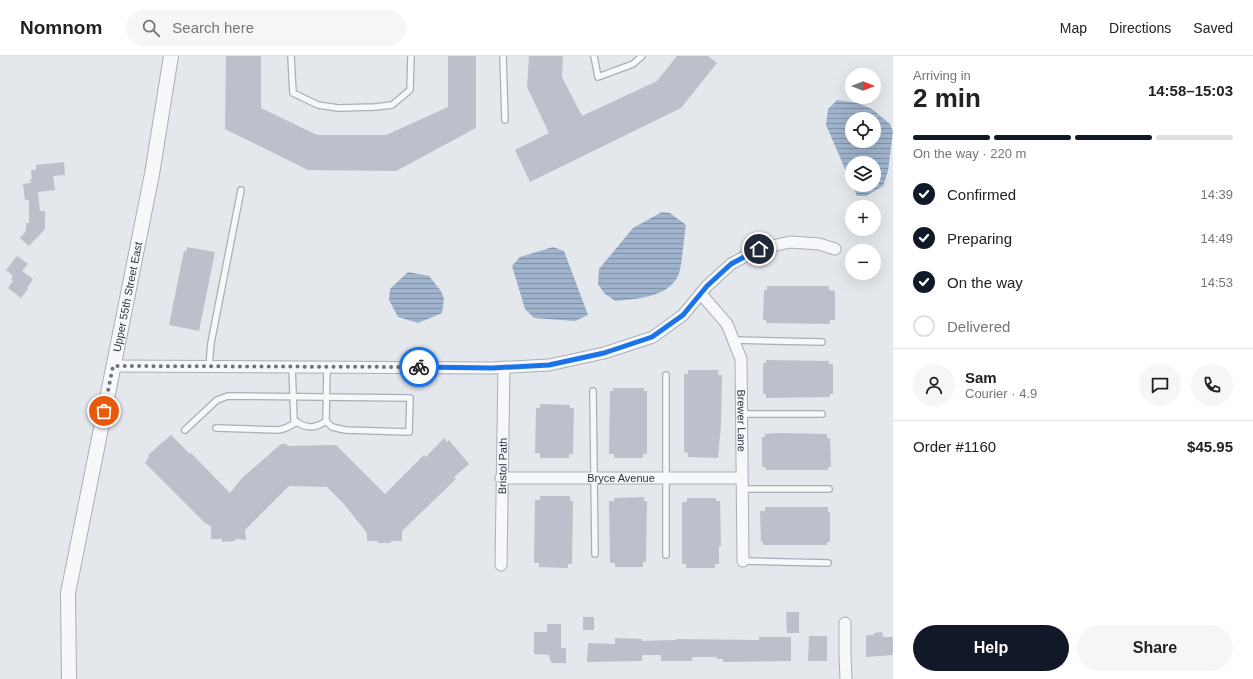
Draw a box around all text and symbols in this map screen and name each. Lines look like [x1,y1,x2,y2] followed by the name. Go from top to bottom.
[126,10,406,46] search box
[20,17,102,38] text: Nomnom
[140,17,162,39] icon: search
[172,19,254,36] text: Search here
[1060,20,1087,36] text: Map
[1109,20,1171,36] text: Directions
[1193,20,1233,36] text: Saved
[845,68,881,104] north arrow
[845,68,881,280] map controls
[913,68,971,83] text: Arriving in
[1148,82,1233,99] text: 14:58–15:03
[913,83,981,113] text: 2 min
[845,112,881,148] button: locate
[913,146,1026,161] text: On the way · 220 m
[845,156,881,192] button: layers
[913,183,935,205] icon: check
[947,186,1016,203] text: Confirmed
[1200,187,1233,202] text: 14:39
[845,200,881,236] button: +
[913,227,935,249] icon: check
[947,230,1012,247] text: Preparing
[1200,231,1233,246] text: 14:49
[742,232,776,266] pin
[748,238,770,260] icon: home
[110,241,144,353] street label: Upper 55th Street East
[845,244,881,280] button: −
[913,271,935,293] icon: check
[947,274,1023,291] text: On the way
[1200,275,1233,290] text: 14:53
[947,318,1010,335] text: Delivered
[399,347,439,387] courier
[408,356,430,378] icon: bike
[913,364,955,406] button: person
[1139,364,1181,406] button: chat
[1191,364,1233,406] button: phone
[965,369,997,386] text: Sam
[965,386,1037,401] text: Courier · 4.9
[735,389,748,452] street label: Brewer Lane
[87,394,121,428] pin
[93,400,115,422] icon: bag
[496,438,509,494] street label: Bristol Path
[913,438,996,455] text: Order #1160
[1187,438,1233,455] text: $45.95
[587,472,655,484] street label: Bryce Avenue
[913,625,1069,671] button: Help
[1077,625,1233,671] button: Share

